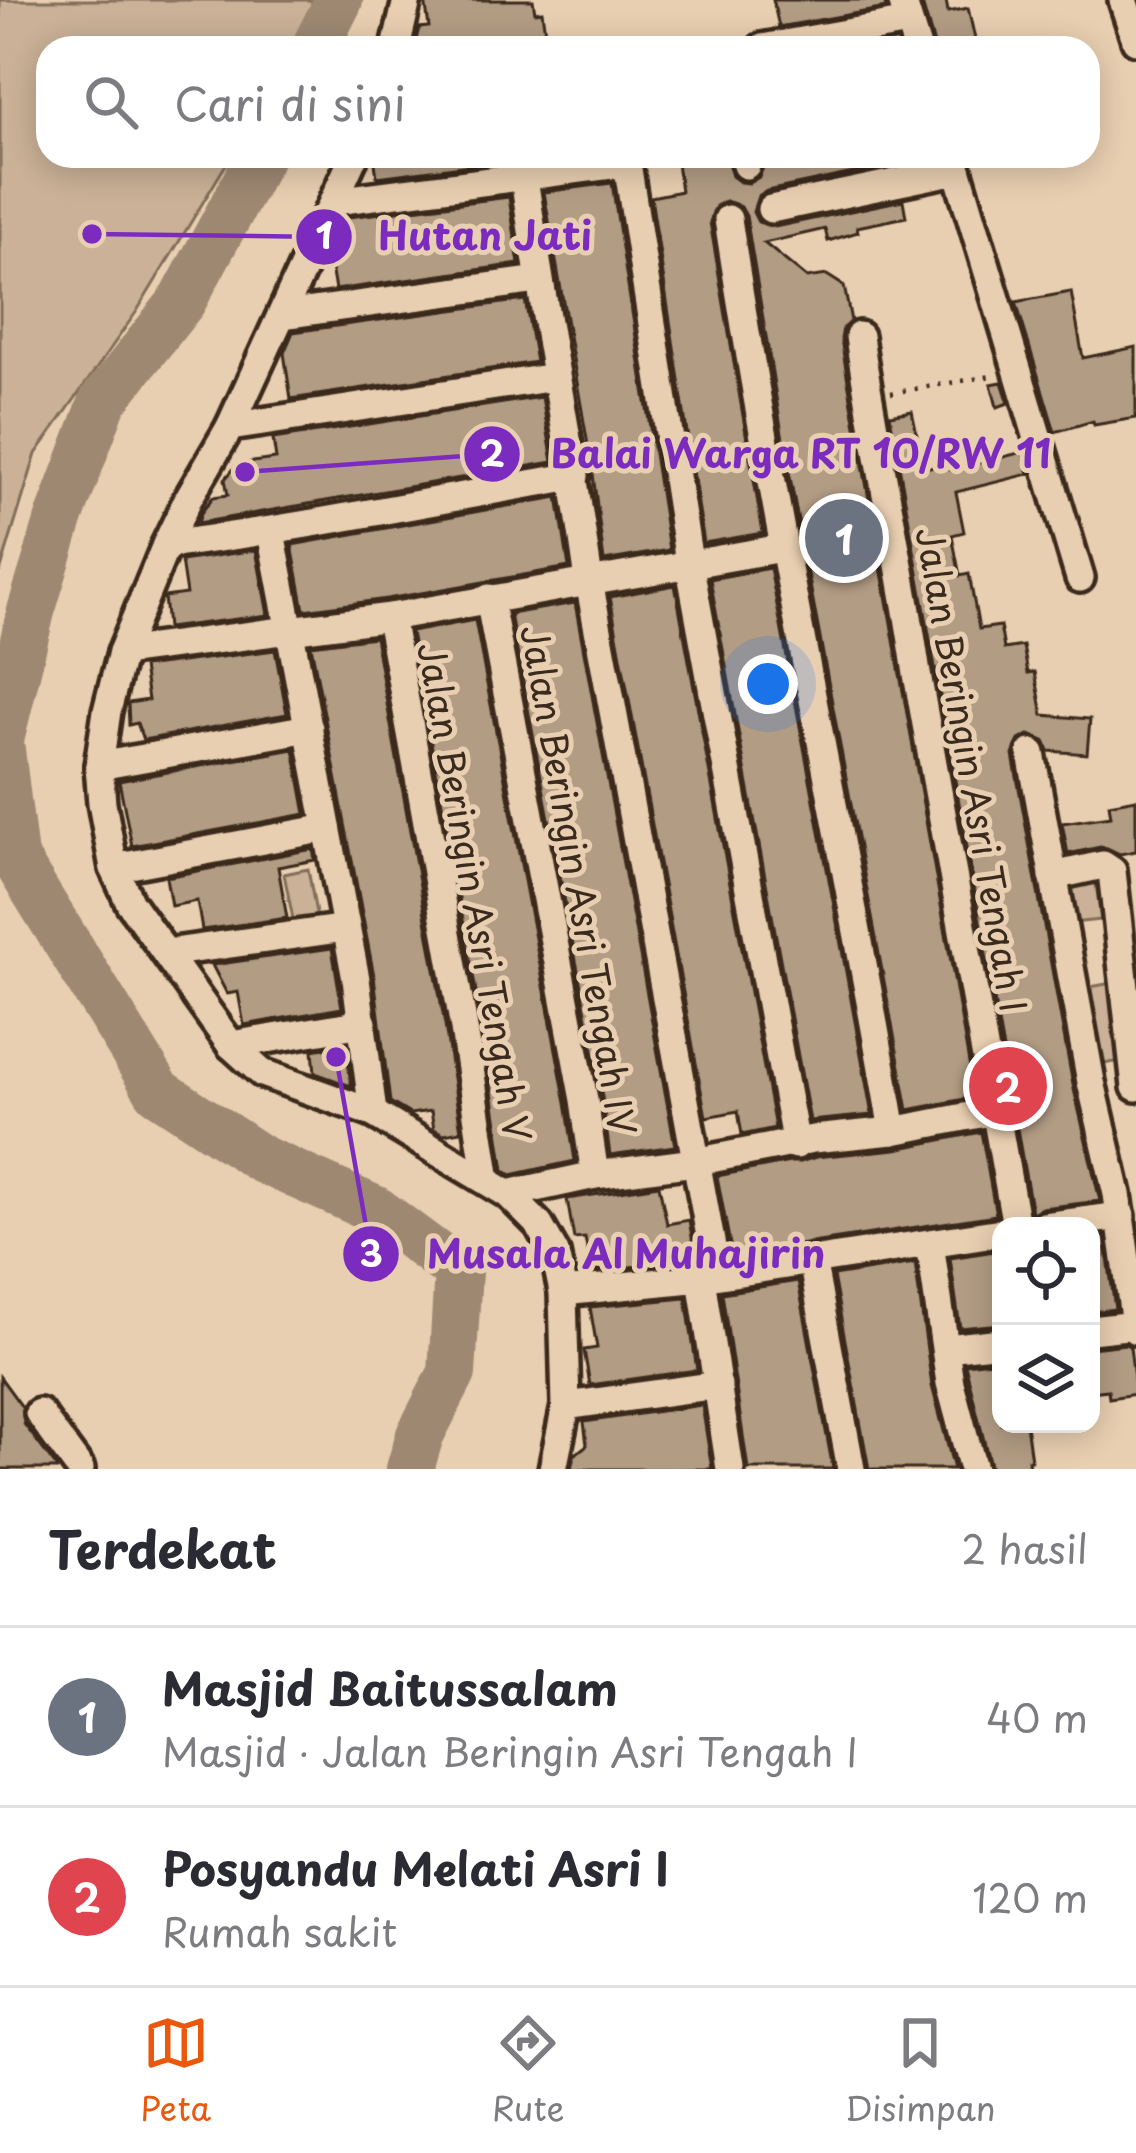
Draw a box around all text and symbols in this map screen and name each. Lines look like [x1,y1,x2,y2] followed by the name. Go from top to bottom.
[36,36,1100,168] search box
[174,68,406,136] text: Cari di sini
[78,69,144,135] icon: search
[294,199,616,274] callout: Hutan Jati
[378,204,592,263] text: Hutan Jati
[315,207,333,261] text: 1
[462,417,1081,492] callout: Balai Warga RT 10/RW 11
[550,422,1052,481] text: Balai Warga RT 10/RW 11
[479,425,505,479] text: 2
[805,493,883,583] pin: 1
[904,523,1042,1017] street label: Jalan Beringin Asri Tengah I
[508,620,651,1139] street label: Jalan Beringin Asri Tengah IV
[405,638,546,1146] street label: Jalan Beringin Asri Tengah V
[738,654,798,714] your location
[969,1041,1047,1131] pin: 2
[341,1217,851,1292] callout: Musala Al Muhajirin
[992,1217,1100,1433] map controls
[992,1217,1100,1325] button: locate
[427,1222,825,1281] text: Musala Al Muhajirin
[359,1225,383,1279] text: 3
[992,1325,1100,1433] button: layers
[48,1509,277,1586] text: Terdekat
[961,1518,1088,1577] text: 2 hasil
[162,1653,618,1721] text: Masjid Baitussalam
[78,1687,96,1746] text: 1
[986,1687,1088,1746] text: 40 m
[162,1721,858,1780] text: Masjid · Jalan Beringin Asri Tengah I
[162,1833,668,1901] text: Posyandu Melati Asri I
[73,1867,101,1926] text: 2
[972,1867,1088,1926] text: 120 m
[162,1901,397,1960] text: Rumah sakit
[140,2010,211,2132] tab: Peta
[492,2010,565,2132] tab: Rute
[845,2010,996,2132] tab: Disimpan

